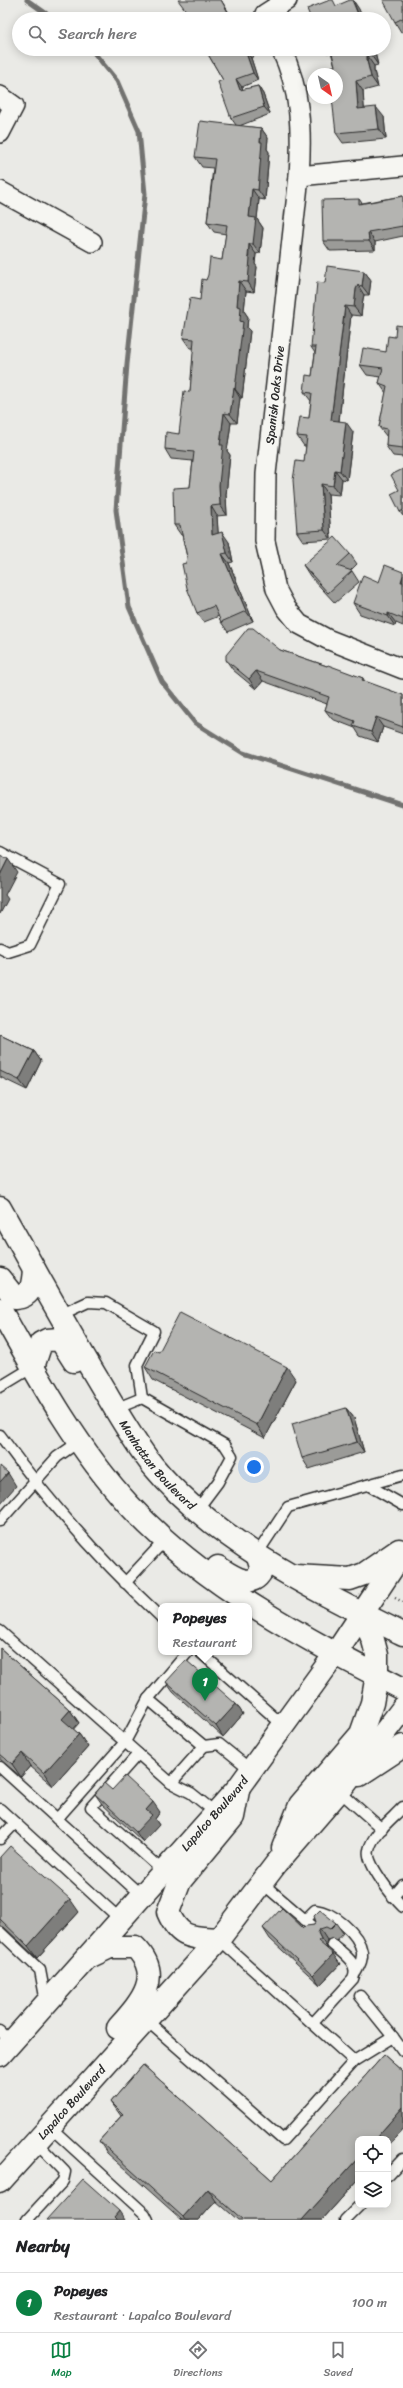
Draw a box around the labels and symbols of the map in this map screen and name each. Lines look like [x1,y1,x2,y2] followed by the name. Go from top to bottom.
[307,68,343,104] north arrow
[259,344,291,446] street label: Spanish Oaks Drive
[113,1415,202,1517] street label: Manhattan Boulevard
[244,1457,264,1477] your location
[192,1668,218,1701] pin: 1
[175,1770,255,1857] street label: Lapalco Boulevard
[32,2059,113,2145] street label: Lapalco Boulevard

